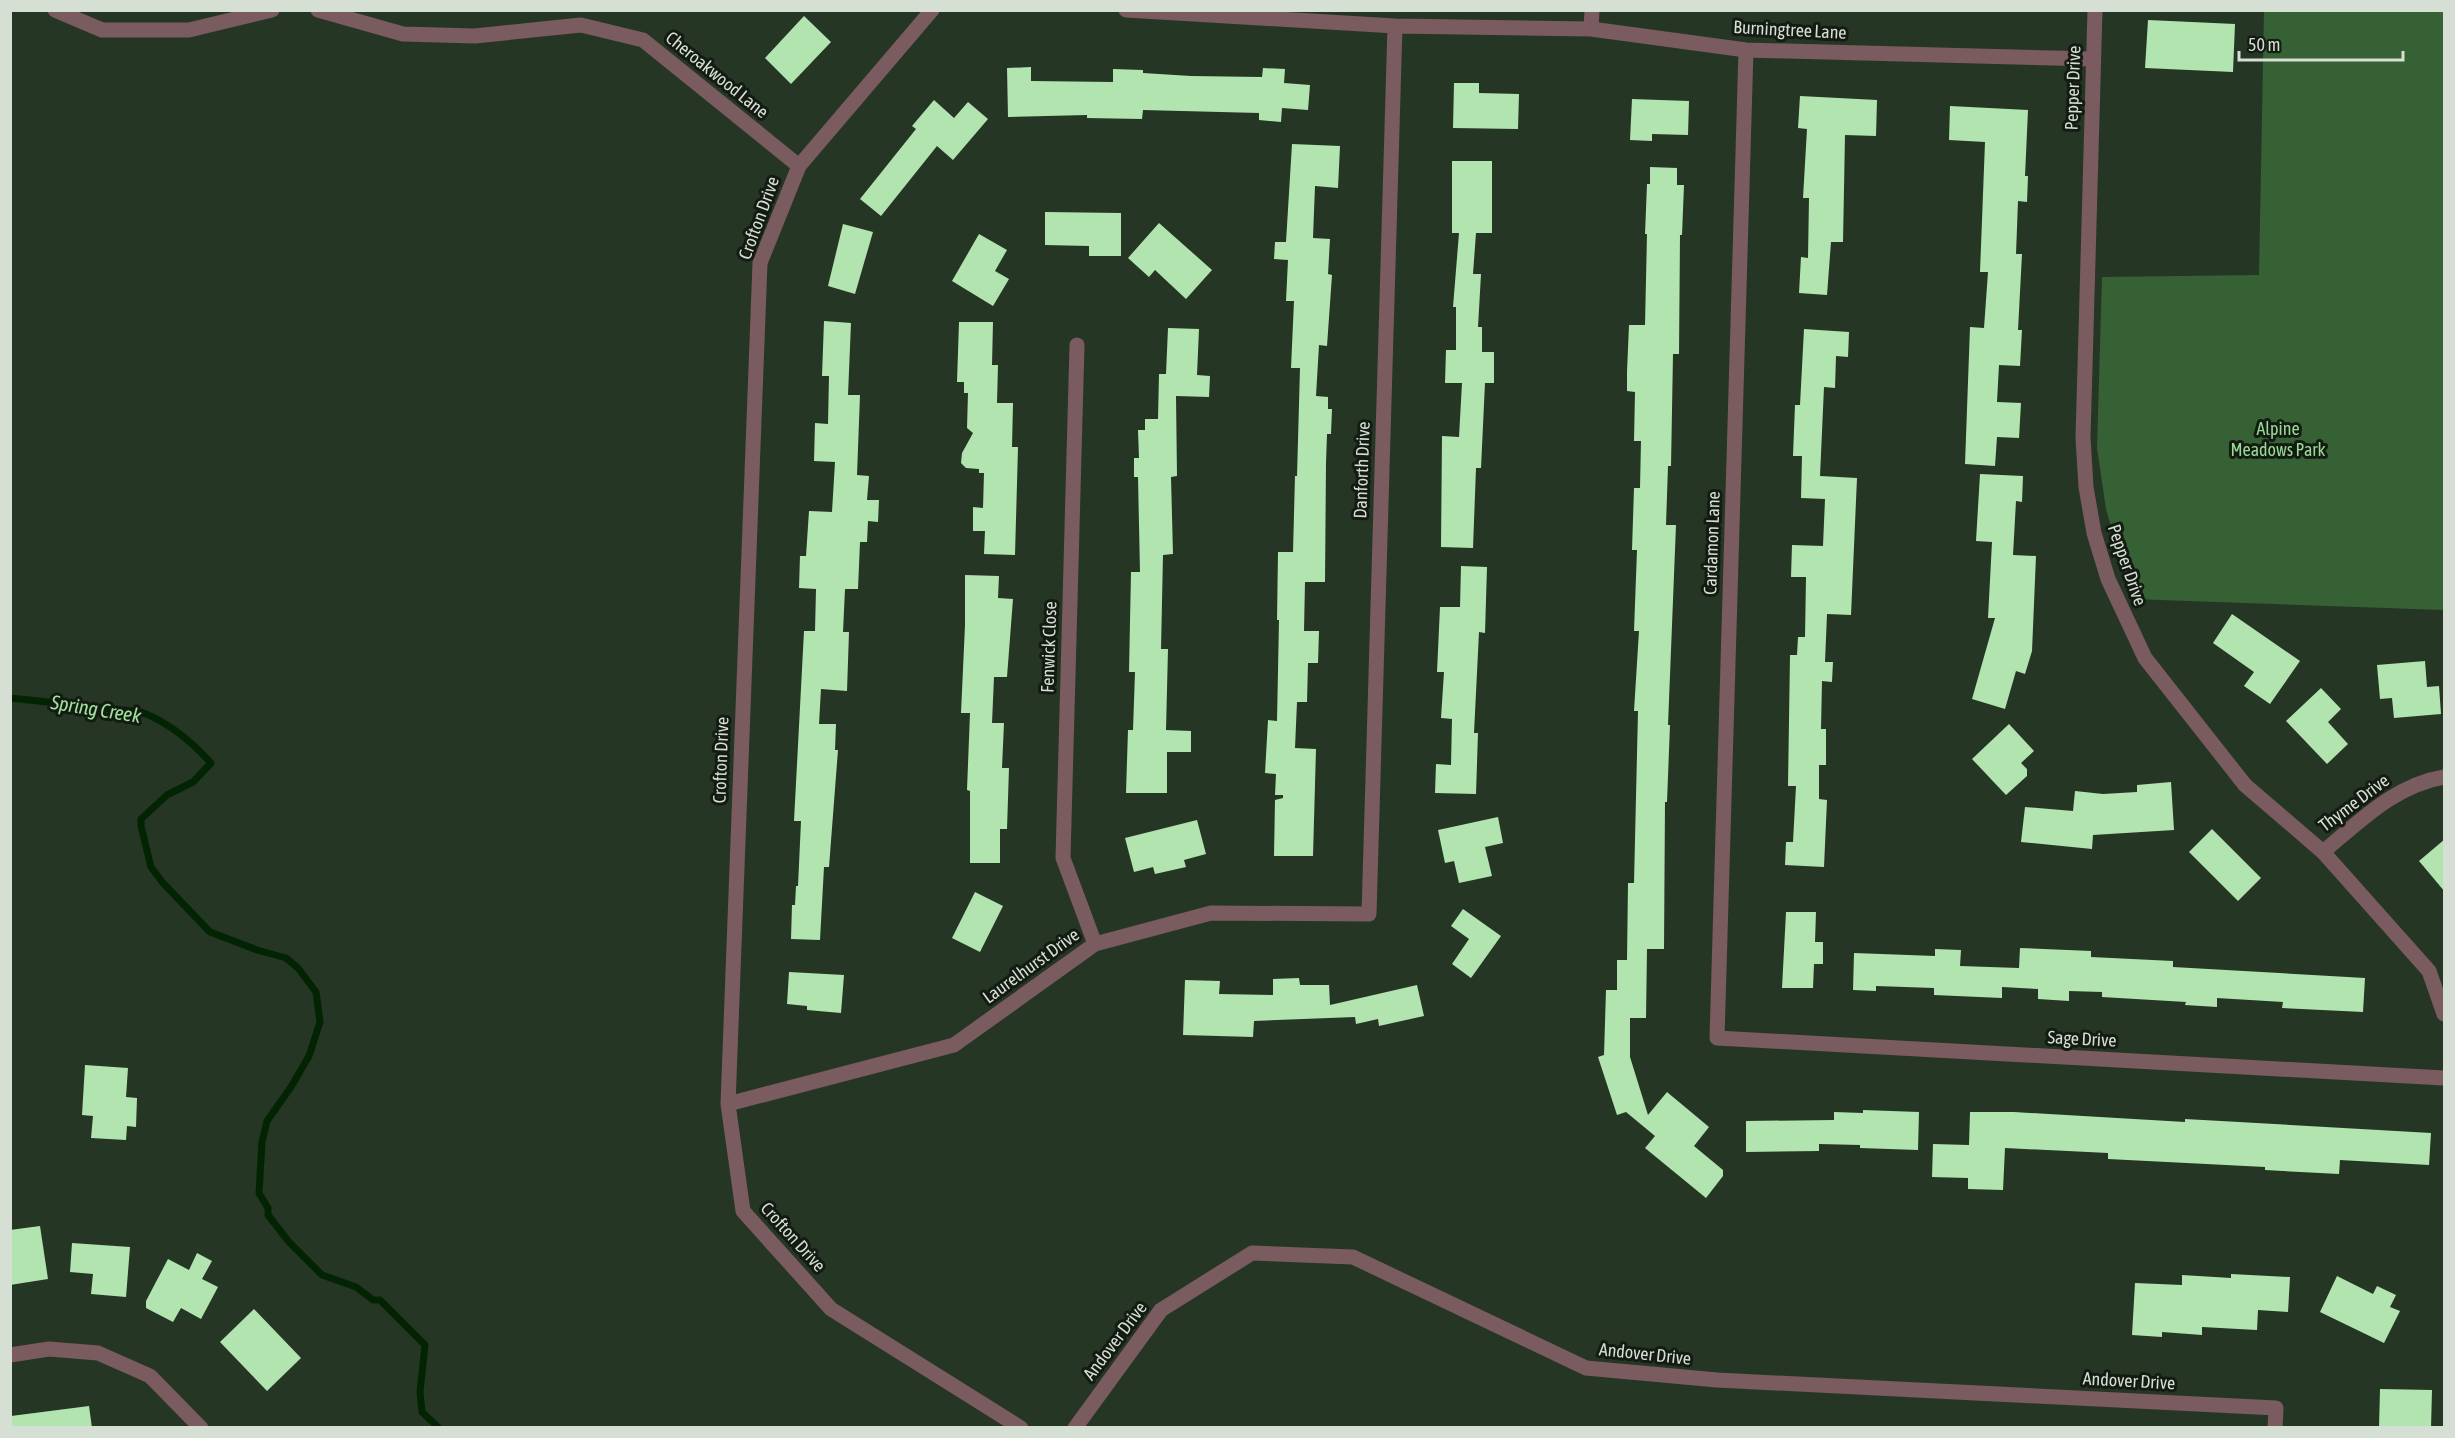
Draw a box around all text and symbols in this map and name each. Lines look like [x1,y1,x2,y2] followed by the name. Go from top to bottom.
[1733,16,1847,43] street label: Burningtree Lane
[2239,24,2402,62] scale bar
[662,27,773,122] street label: Cheroakwood Lane
[2248,34,2280,55] text: 50 m
[2061,45,2084,131] street label: Pepper Drive
[734,174,783,262] street label: Crofton Drive
[2230,418,2326,460] park label: Alpine Meadows Park
[1349,421,1374,519] street label: Danforth Drive
[1699,491,1724,595] street label: Cardamon Lane
[2104,521,2151,608] street label: Pepper Drive
[1036,601,1061,693] street label: Fenwick Close
[48,690,143,727] water label: Spring Creek
[708,716,733,804] street label: Crofton Drive
[2315,769,2393,836] street label: Thyme Drive
[978,924,1083,1008] street label: Laurelhurst Drive
[2047,1026,2117,1051] street label: Sage Drive
[757,1198,830,1276] street label: Crofton Drive
[1078,1297,1151,1384] street label: Andover Drive
[1598,1338,1692,1369] street label: Andover Drive
[2082,1368,2176,1393] street label: Andover Drive

